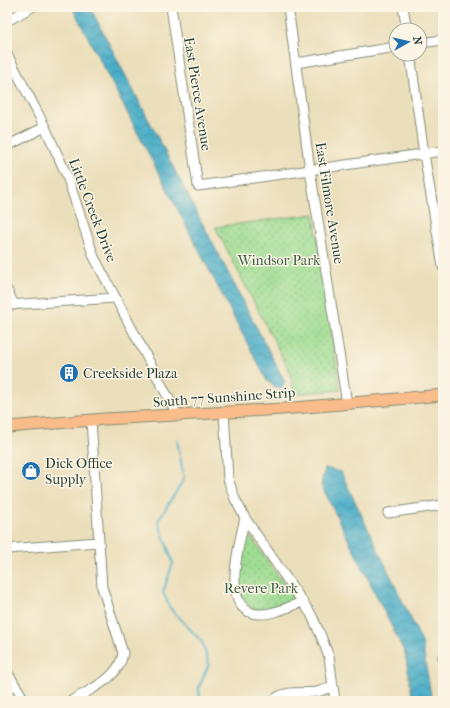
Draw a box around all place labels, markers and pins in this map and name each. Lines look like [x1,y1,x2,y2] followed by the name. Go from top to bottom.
[58,362,80,384] building icon: Creekside Plaza
[83,365,178,382] place label: Creekside Plaza
[45,455,113,488] place label: Dick Office Supply
[20,460,42,482] shop icon: Dick Office Supply

